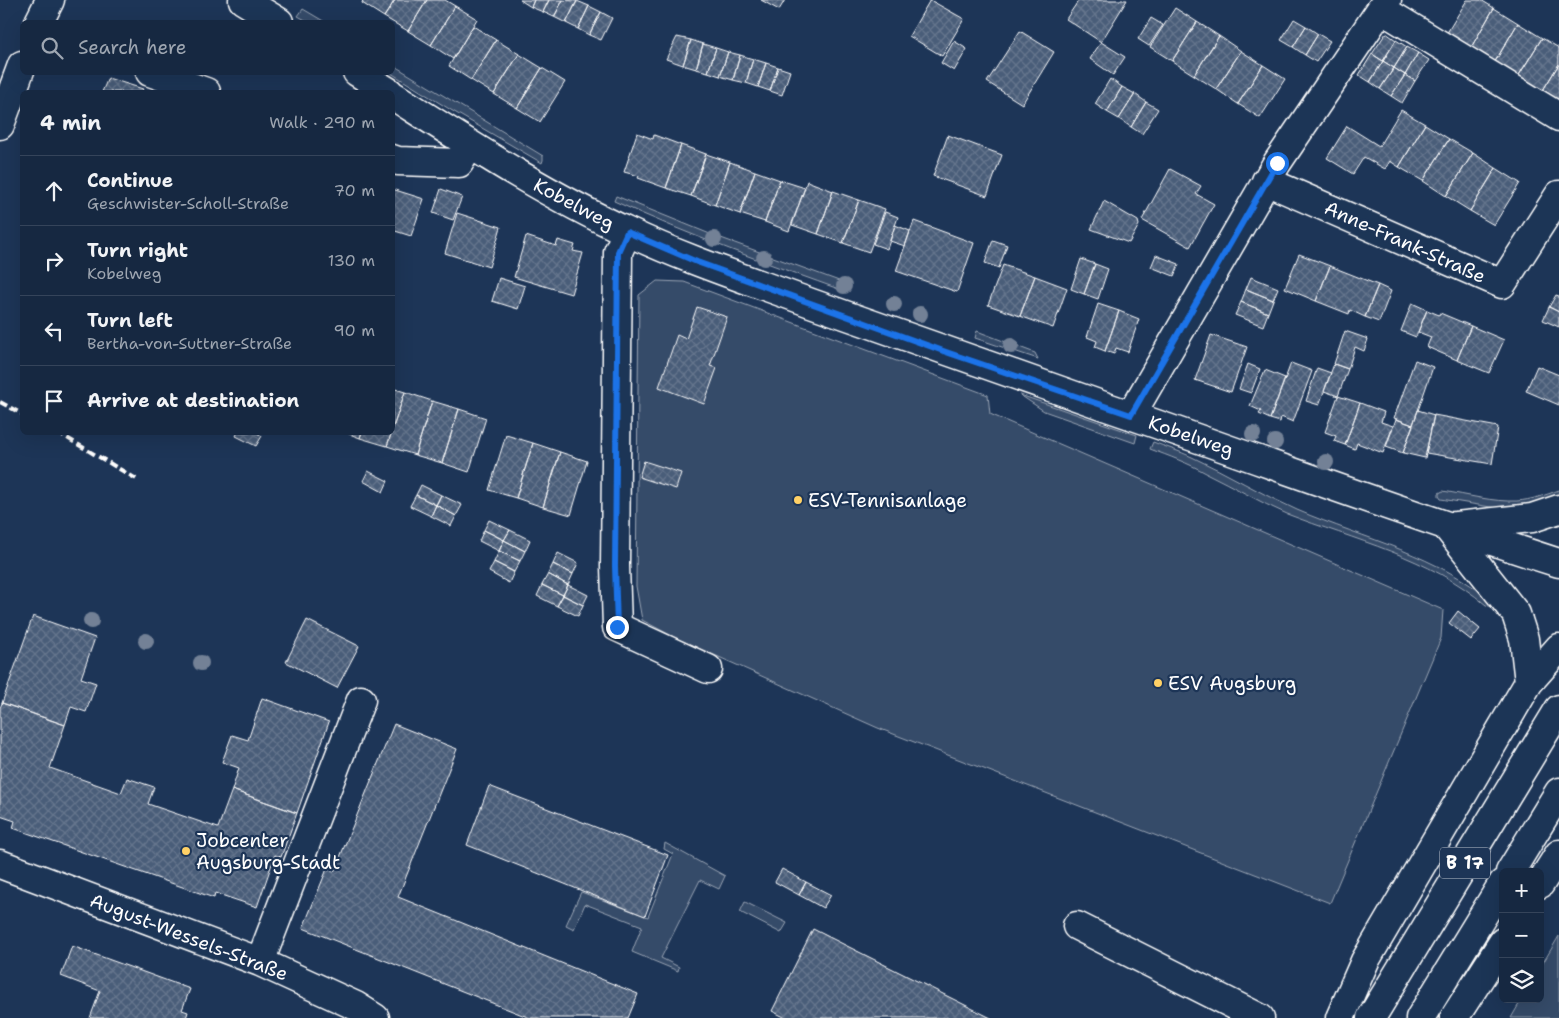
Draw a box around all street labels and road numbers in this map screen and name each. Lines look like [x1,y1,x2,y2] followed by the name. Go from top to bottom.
[529,172,619,236] street label: Kobelweg
[1320,195,1490,289] street label: Anne-Frank-Straße
[1145,410,1237,462] street label: Kobelweg
[1440,848,1490,878] road number: B 17
[86,888,292,986] street label: August-Wessels-Straße

